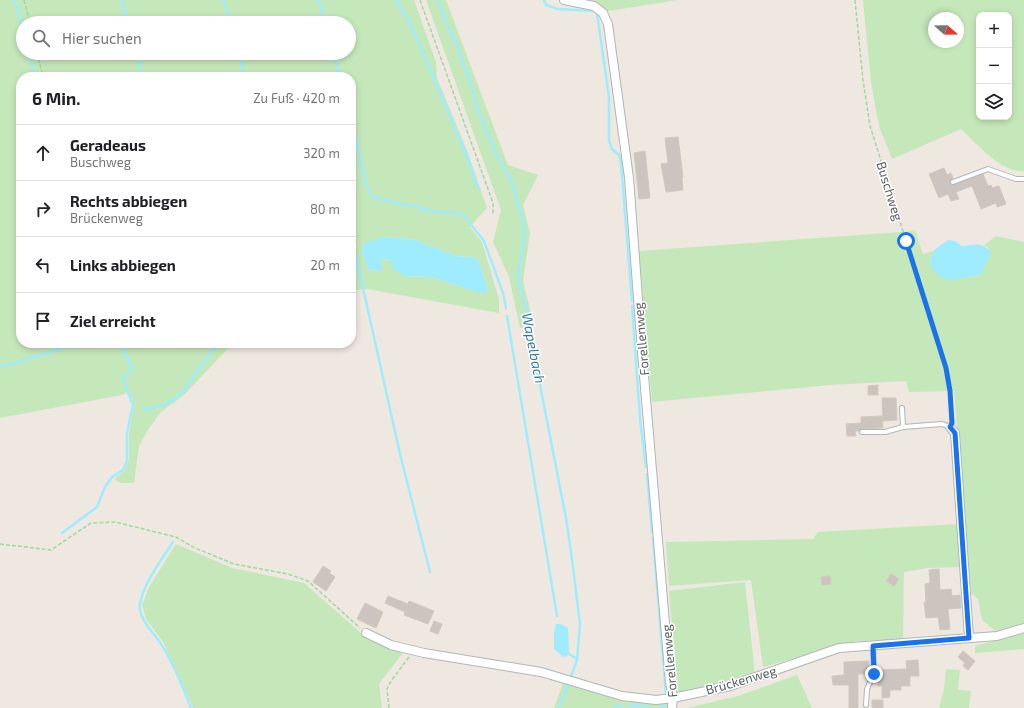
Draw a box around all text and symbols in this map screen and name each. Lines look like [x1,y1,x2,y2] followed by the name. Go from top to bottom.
[928,12,964,48] north arrow
[976,12,1012,120] map controls
[976,12,1012,48] button: +
[16,16,356,60] search box
[30,27,52,49] icon: search
[62,29,142,47] text: Hier suchen
[976,48,1012,84] button: −
[976,84,1012,120] button: layers
[32,88,80,108] text: 6 Min.
[253,90,340,106] text: Zu Fuß · 420 m
[70,136,146,154] text: Geradeaus
[32,142,54,164] icon: ahead
[303,145,340,161] text: 320 m
[70,154,131,170] text: Buschweg
[873,160,907,222] street label: Buschweg
[70,192,187,210] text: Rechts abbiegen
[32,198,54,220] icon: right
[310,201,340,217] text: 80 m
[70,210,143,226] text: Brückenweg
[897,232,915,250] route start
[32,254,54,276] icon: left
[70,256,176,274] text: Links abbiegen
[311,257,340,273] text: 20 m
[630,302,652,376] street label: Forellenweg
[32,310,54,332] icon: arrive
[519,311,549,385] water label: Wapelbach
[70,312,156,330] text: Ziel erreicht
[658,624,680,698] street label: Forellenweg
[704,662,778,698] street label: Brückenweg
[865,665,883,683] route end

